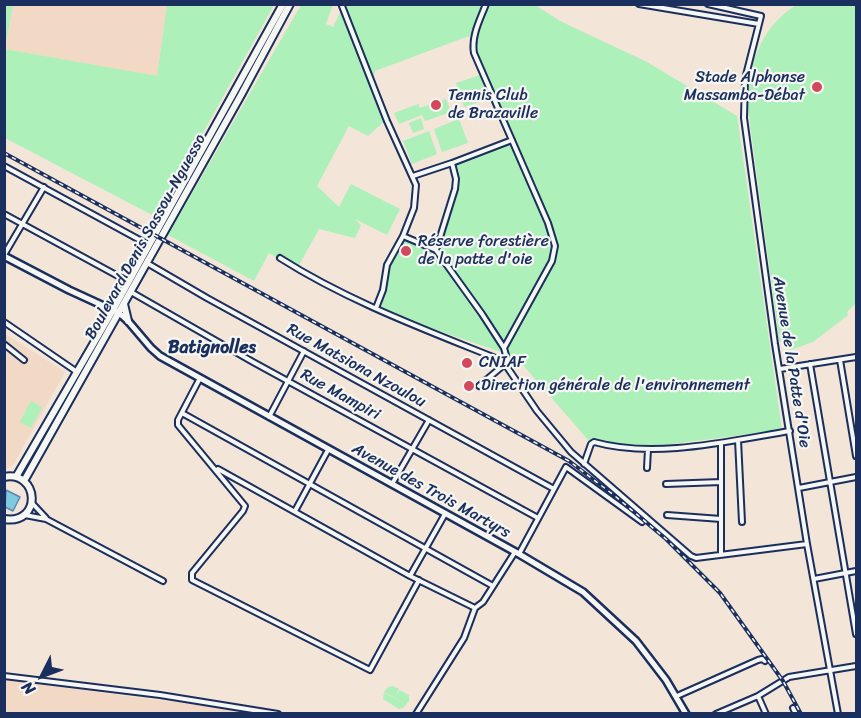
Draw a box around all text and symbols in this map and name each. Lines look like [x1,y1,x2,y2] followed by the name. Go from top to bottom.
[684,68,805,106] place label: Stade Alphonse Massamba-Débat
[810,80,824,94] marker: Stade Alphonse Massamba-Débat
[448,86,538,124] place label: Tennis Club de Brazaville
[429,98,443,112] marker: Tennis Club de Brazaville
[81,131,211,343] street label: Boulevard Denis Sassou-Nguesso
[418,232,549,270] place label: Réserve forestière de la patte d'oie
[399,244,413,258] marker: Réserve forestière de la patte d'oie
[768,275,814,449] street label: Avenue de la Patte d'Oie
[283,320,429,412] street label: Rue Matsiona Nzoulou
[168,337,256,359] district label: Batignolles
[479,353,526,373] place label: CNIAF
[460,356,474,370] marker: CNIAF
[297,365,383,425] street label: Rue Mampiri
[481,376,750,396] place label: Direction générale de l'environnement
[462,379,476,393] marker: Direction générale de l'environnement
[348,439,514,543] street label: Avenue des Trois Martyrs
[12,646,72,706] north arrow
[14,675,43,702] text: N

